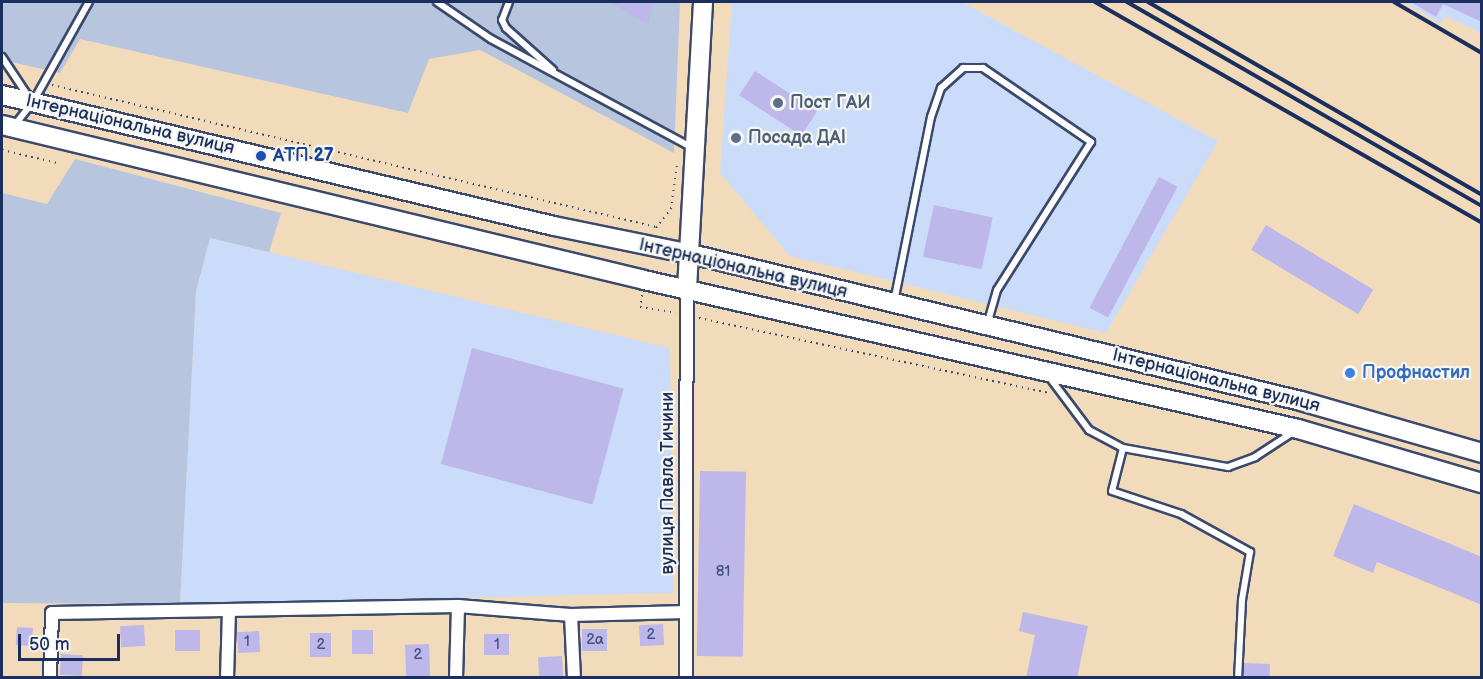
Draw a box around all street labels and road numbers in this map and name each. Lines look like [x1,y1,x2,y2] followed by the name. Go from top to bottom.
[24,90,236,160] street label: Інтернаціональна вулиця
[637,234,849,304] street label: Інтернаціональна вулиця
[1110,345,1322,417] street label: Інтернаціональна вулиця
[657,392,679,574] street label: вулиця Павла Тичини

